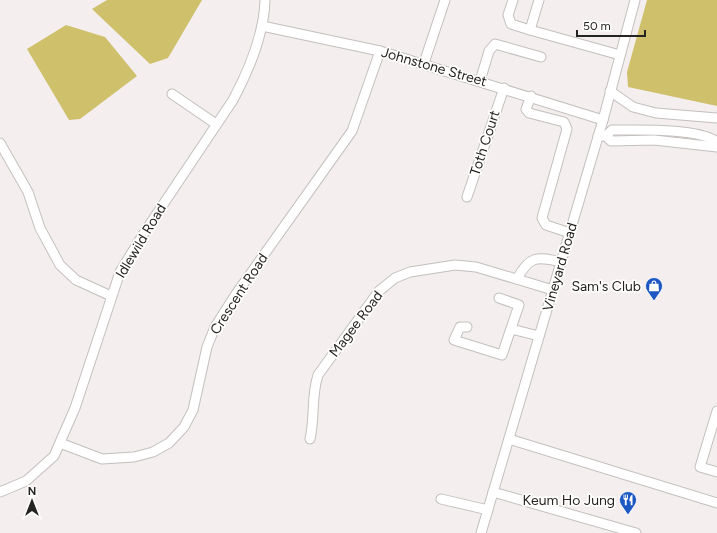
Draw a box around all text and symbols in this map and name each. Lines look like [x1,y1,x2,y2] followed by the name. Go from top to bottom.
[577,12,645,38] scale bar
[583,19,611,33] text: 50 m
[379,44,489,90] street label: Johnstone Street
[466,108,504,178] street label: Toth Court
[112,201,170,281] street label: Idlewild Road
[539,221,581,313] street label: Vineyard Road
[207,250,271,338] street label: Crescent Road
[644,276,664,301] shop icon: Sam's Club
[571,278,641,295] place label: Sam's Club
[326,288,386,360] street label: Magee Road
[12,481,52,521] north arrow
[28,485,36,498] text: N
[618,490,638,515] restaurant icon: Keum Ho Jung
[523,492,615,509] place label: Keum Ho Jung

